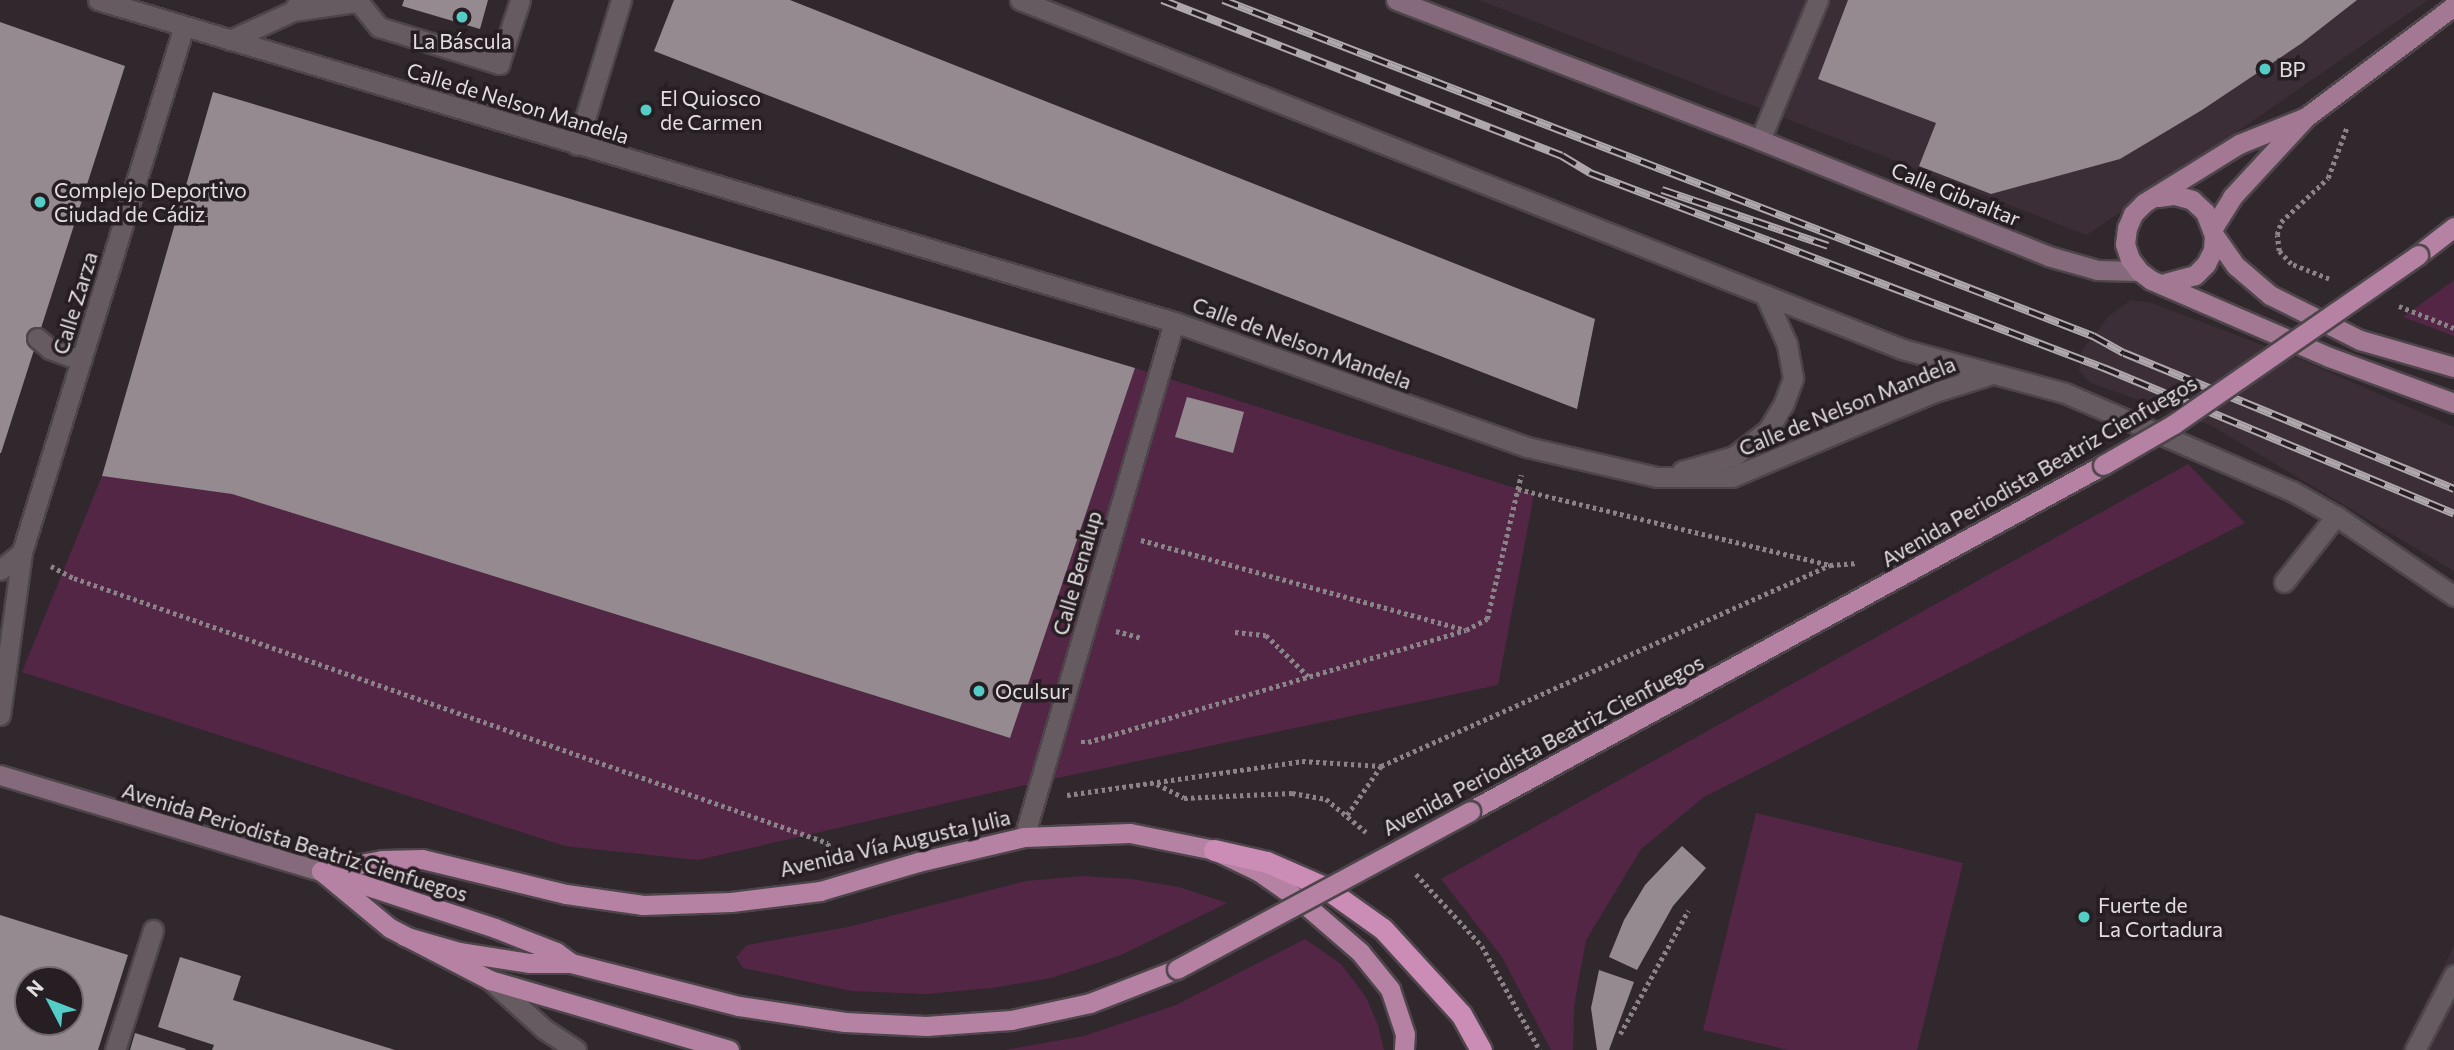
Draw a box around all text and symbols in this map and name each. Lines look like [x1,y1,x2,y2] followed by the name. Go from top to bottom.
[454,9,470,25] marker: La Báscula
[412,28,512,54] place label: La Báscula
[2279,56,2306,82] place label: BP
[404,57,632,149] street label: Calle de Nelson Mandela
[2257,61,2273,77] marker: BP
[660,85,762,135] place label: El Quiosco de Carmen
[638,102,654,118] marker: El Quiosco de Carmen
[1888,157,2024,231] street label: Calle Gibraltar
[54,177,247,227] place label: Complejo Deportivo Ciudad de Cádiz
[32,194,48,210] marker: Complejo Deportivo Ciudad de Cádiz
[47,249,103,357] street label: Calle Zarza
[1189,292,1415,394] street label: Calle de Nelson Mandela
[1735,351,1959,461] street label: Calle de Nelson Mandela
[1877,370,2201,572] street label: Avenida Periodista Beatriz Cienfuegos
[1047,508,1107,638] street label: Calle Benalup
[1378,649,1708,841] street label: Avenida Periodista Beatriz Cienfuegos
[995,678,1069,704] place label: Oculsur
[969,681,989,701] marker: Oculsur
[119,777,471,907] street label: Avenida Periodista Beatriz Cienfuegos
[777,804,1013,882] street label: Avenida Vía Augusta Julia
[2098,892,2223,942] place label: Fuerte de La Cortadura
[2076,909,2092,925] marker: Fuerte de La Cortadura
[14,966,84,1036] north arrow
[21,975,48,1001] text: N

